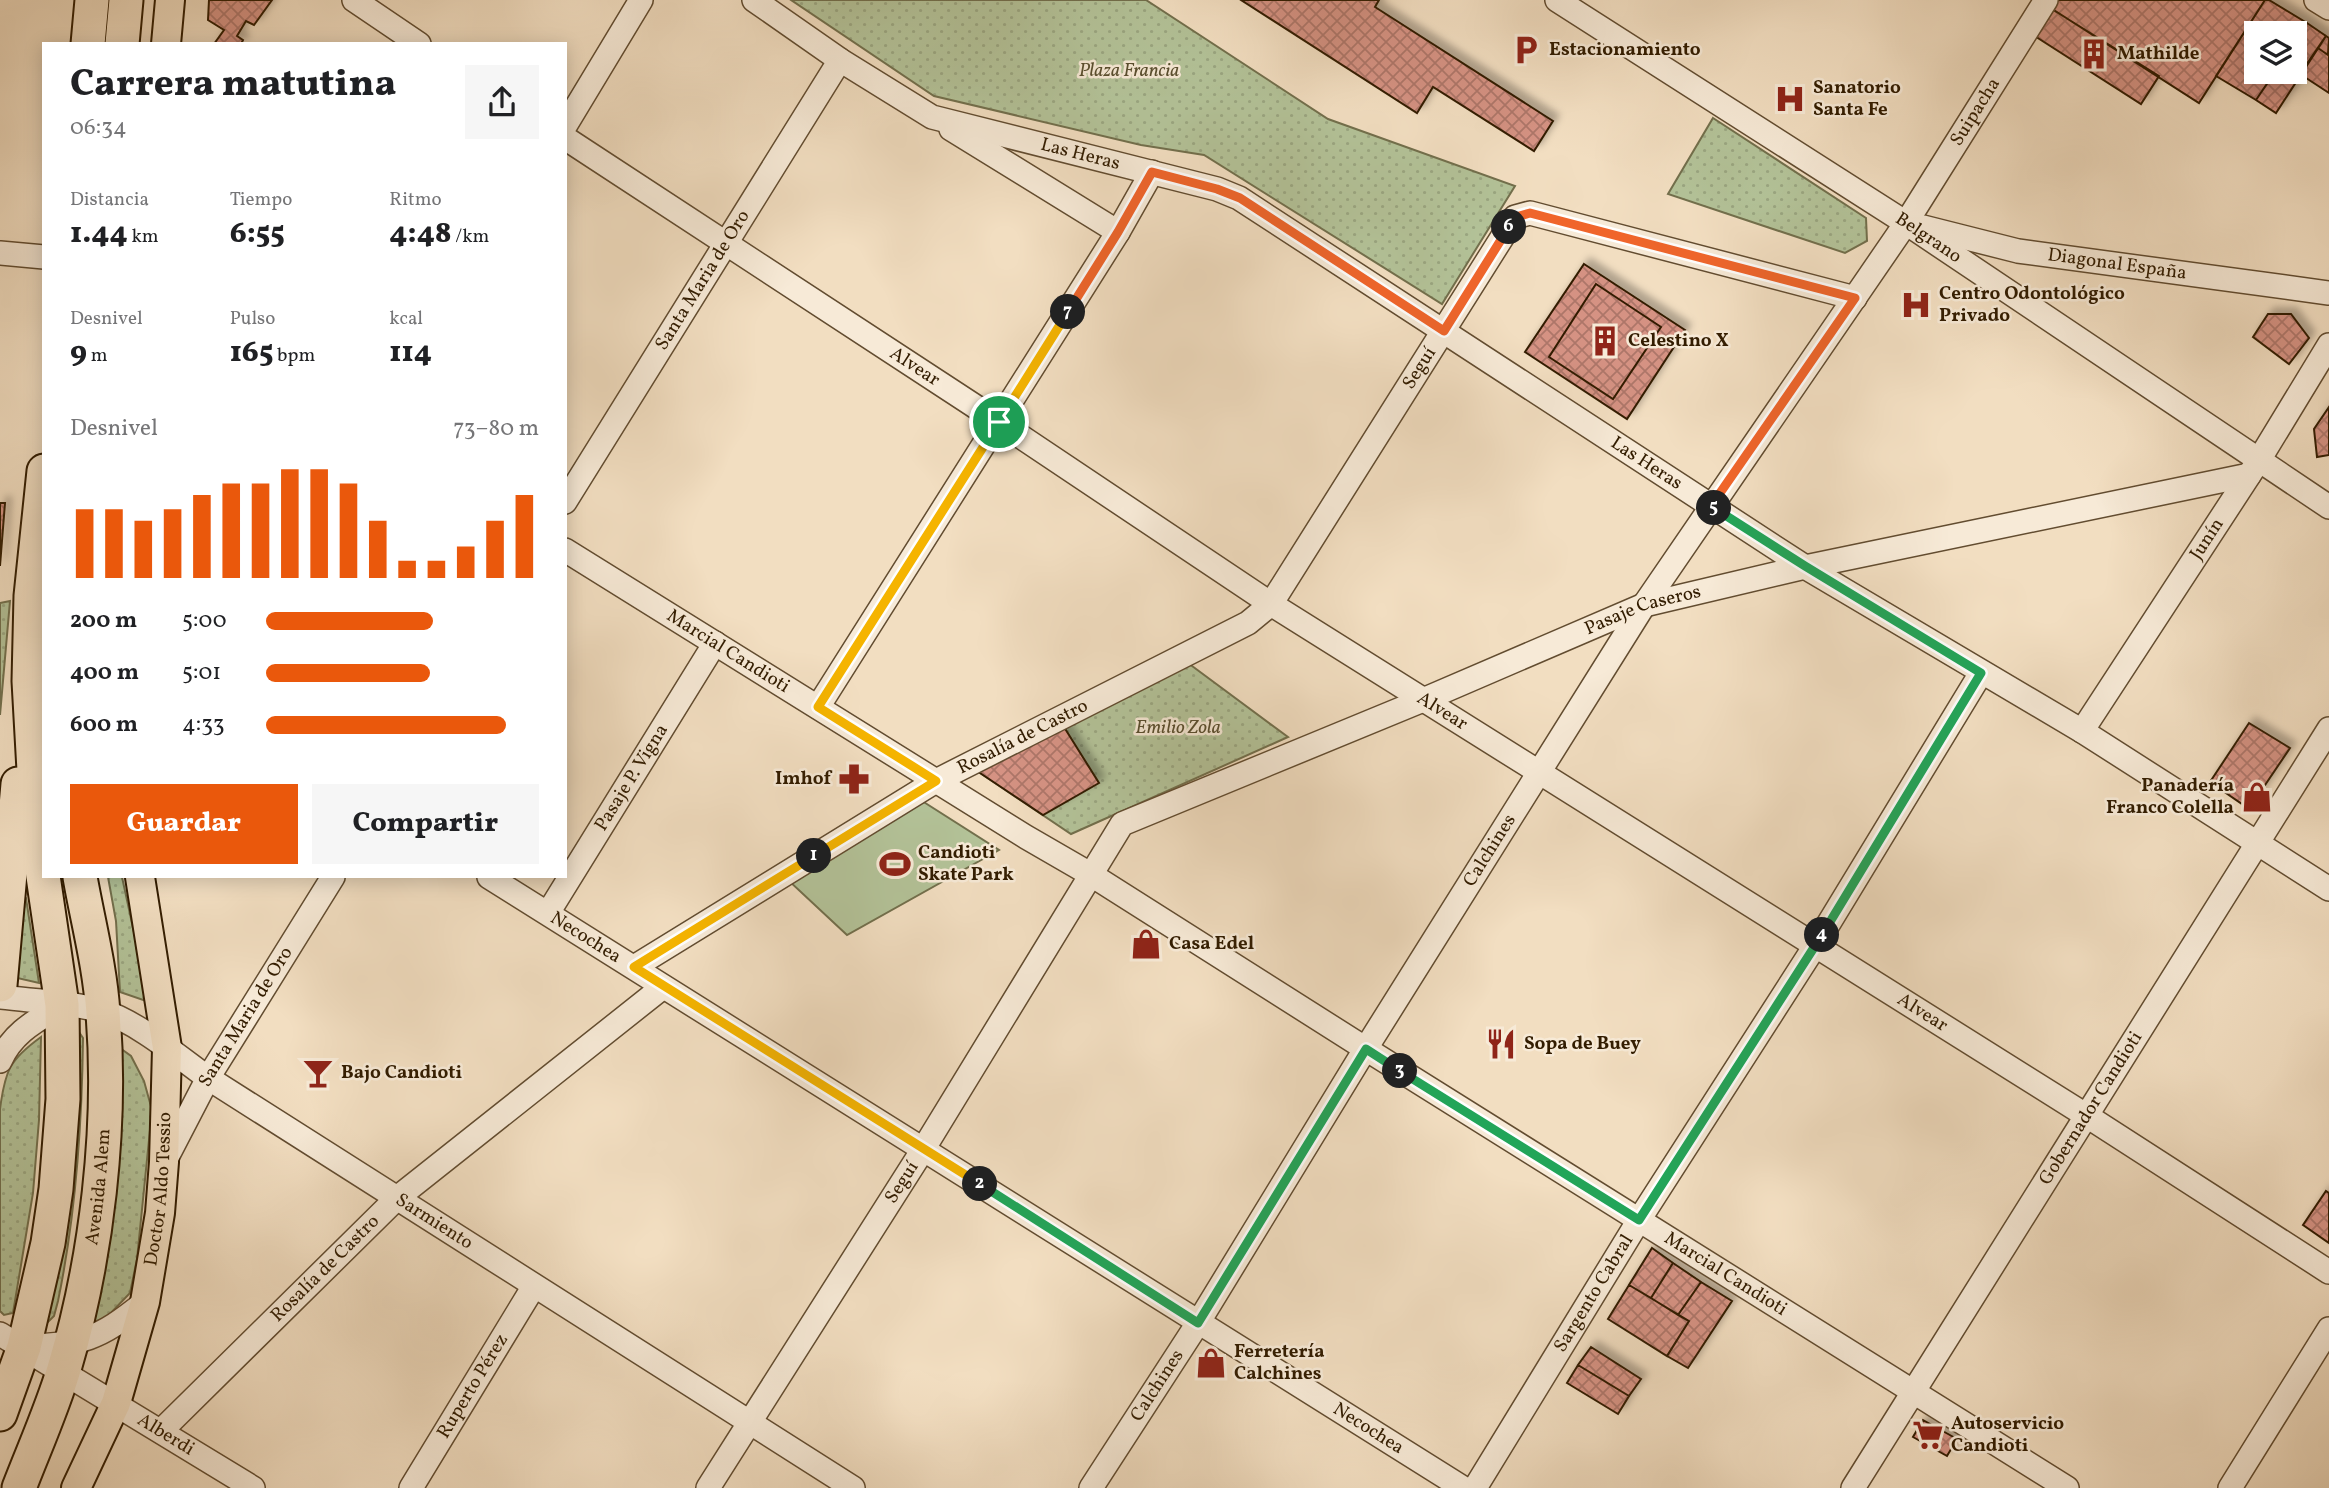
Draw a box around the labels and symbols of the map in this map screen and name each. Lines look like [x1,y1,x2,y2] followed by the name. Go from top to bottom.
[1509,33,1543,67] parking icon: Estacionamiento
[1549,37,1701,63] place label: Estacionamiento
[2077,37,2111,71] building icon: Mathilde
[2117,41,2200,67] place label: Mathilde
[1079,58,1179,84] park label: Plaza Francia
[1944,73,2007,151] street label: Suipacha
[1813,75,1901,123] place label: Sanatorio Santa Fe
[1773,82,1807,116] hospital icon: Sanatorio Santa Fe
[1038,132,1123,177] street label: Las Heras
[649,205,756,356] street label: Santa Maria de Oro
[1890,206,1967,270] street label: Belgrano
[1492,210,1526,244] pin: 6
[2046,242,2188,287] street label: Diagonal España
[1939,281,2125,329] place label: Centro Odontológico Privado
[1899,288,1933,322] hospital icon: Centro Odontológico Privado
[1050,294,1086,330] pin: 7
[1588,324,1622,358] building icon: Celestino X
[1628,328,1729,354] place label: Celestino X
[884,341,945,393] street label: Alvear
[1396,342,1443,394] street label: Seguí
[969,392,1029,452] pin
[1605,431,1687,497] street label: Las Heras
[1696,490,1732,526] pin: 5
[2184,513,2231,565] street label: Junín
[1581,579,1704,642] street label: Pasaje Caseros
[661,603,795,700] street label: Marcial Candioti
[1412,686,1473,737] street label: Alvear
[953,693,1093,781] street label: Rosalía de Castro
[1135,715,1221,741] park label: Emilio Zola
[589,719,675,836] street label: Pasaje P. Vigna
[837,762,871,796] pharmacy icon: Imhof
[775,766,833,792] place label: Imhof
[2106,773,2234,821] place label: Panadería Franco Colella
[2240,780,2274,814] shop icon: Panadería Franco Colella
[1457,809,1523,892] street label: Calchines
[796,838,832,874] pin: 1
[918,840,1014,888] place label: Candioti Skate Park
[878,847,912,881] sports icon: Candioti Skate Park
[545,905,626,970] street label: Necochea
[1804,918,1840,953] pin: 4
[1129,927,1163,961] shop icon: Casa Edel
[1169,931,1254,957] place label: Casa Edel
[192,942,299,1092] street label: Santa Maria de Oro
[1892,987,1953,1038] street label: Alvear
[2033,1026,2149,1190] street label: Gobernador Candioti
[1484,1027,1518,1061] restaurant icon: Sopa de Buey
[1524,1031,1641,1057] place label: Sopa de Buey
[1382,1054,1418,1088] pin: 3
[301,1056,335,1090] bar icon: Bajo Candioti
[341,1060,462,1086] place label: Bajo Candioti
[138,1112,178,1268] street label: Doctor Aldo Tessio
[79,1128,117,1247] street label: Avenida Alem
[879,1156,925,1209] street label: Seguí
[962,1166,998,1202] pin: 2
[390,1187,478,1256] street label: Sarmiento
[265,1209,386,1328] street label: Rosalía de Castro
[1659,1226,1792,1323] street label: Marcial Candioti
[1548,1229,1640,1357] street label: Sargento Cabral
[431,1329,515,1444] street label: Ruperto Pérez
[1234,1339,1325,1387] place label: Ferretería Calchines
[1124,1345,1190,1427] street label: Calchines
[1194,1346,1228,1380] shop icon: Ferretería Calchines
[1328,1396,1409,1461] street label: Necochea
[132,1407,200,1462] street label: Alberdi
[1951,1411,2064,1459] place label: Autoservicio Candioti
[1911,1418,1945,1452] supermarket icon: Autoservicio Candioti

